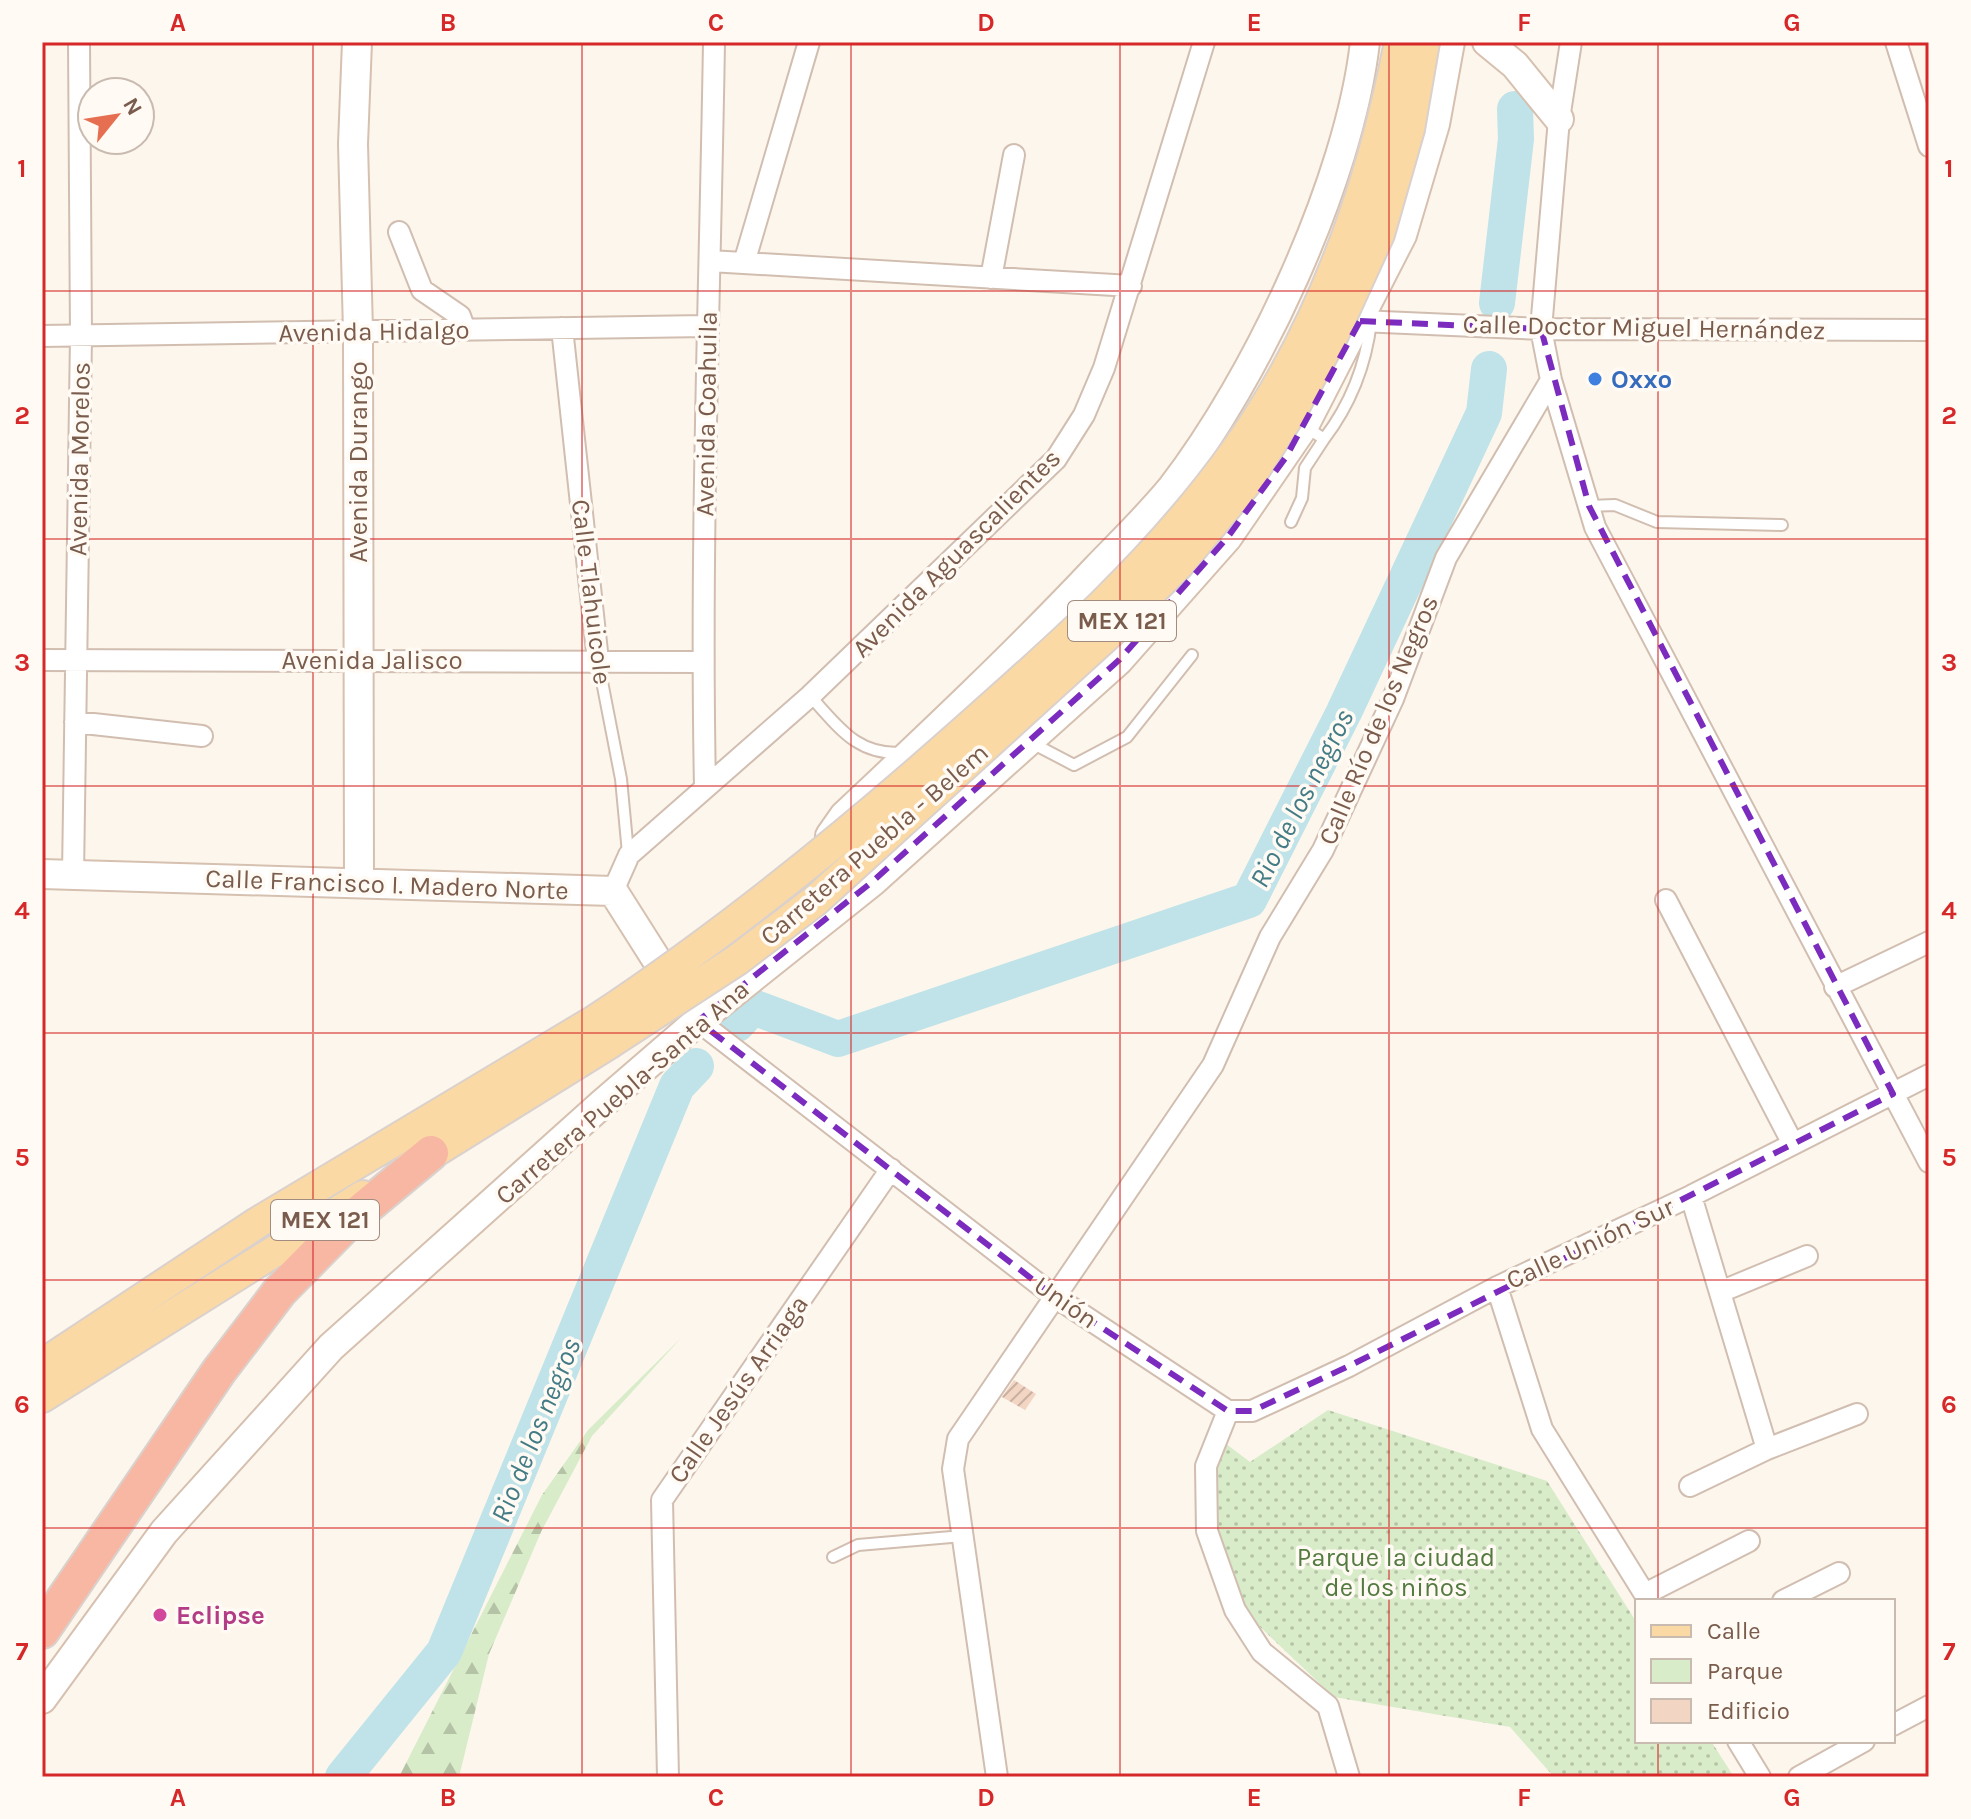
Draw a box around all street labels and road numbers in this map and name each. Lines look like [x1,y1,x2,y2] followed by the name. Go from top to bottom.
[1462,309,1826,346] street label: Calle Doctor Miguel Hernández
[689,311,724,517] street label: Avenida Coahuila
[278,314,470,349] street label: Avenida Hidalgo
[343,361,374,563] street label: Avenida Durango
[62,362,97,556] street label: Avenida Morelos
[846,443,1067,664] street label: Avenida Aguascalientes
[565,498,618,686] street label: Calle Tlahuicole
[1312,591,1445,849] street label: Calle Río de los Negros
[1068,601,1176,641] road number: MEX 121
[281,645,463,676] street label: Avenida Jalisco
[754,737,995,952] street label: Carretera Puebla - Belem
[205,863,569,906] street label: Calle Francisco I. Madero Norte
[489,974,755,1211] street label: Carretera Puebla-Santa Ana
[1501,1191,1680,1296] street label: Calle Unión Sur
[271,1200,379,1240] road number: MEX 121
[1028,1270,1103,1335] street label: Unión
[662,1289,815,1489] street label: Calle Jesús Arriaga

